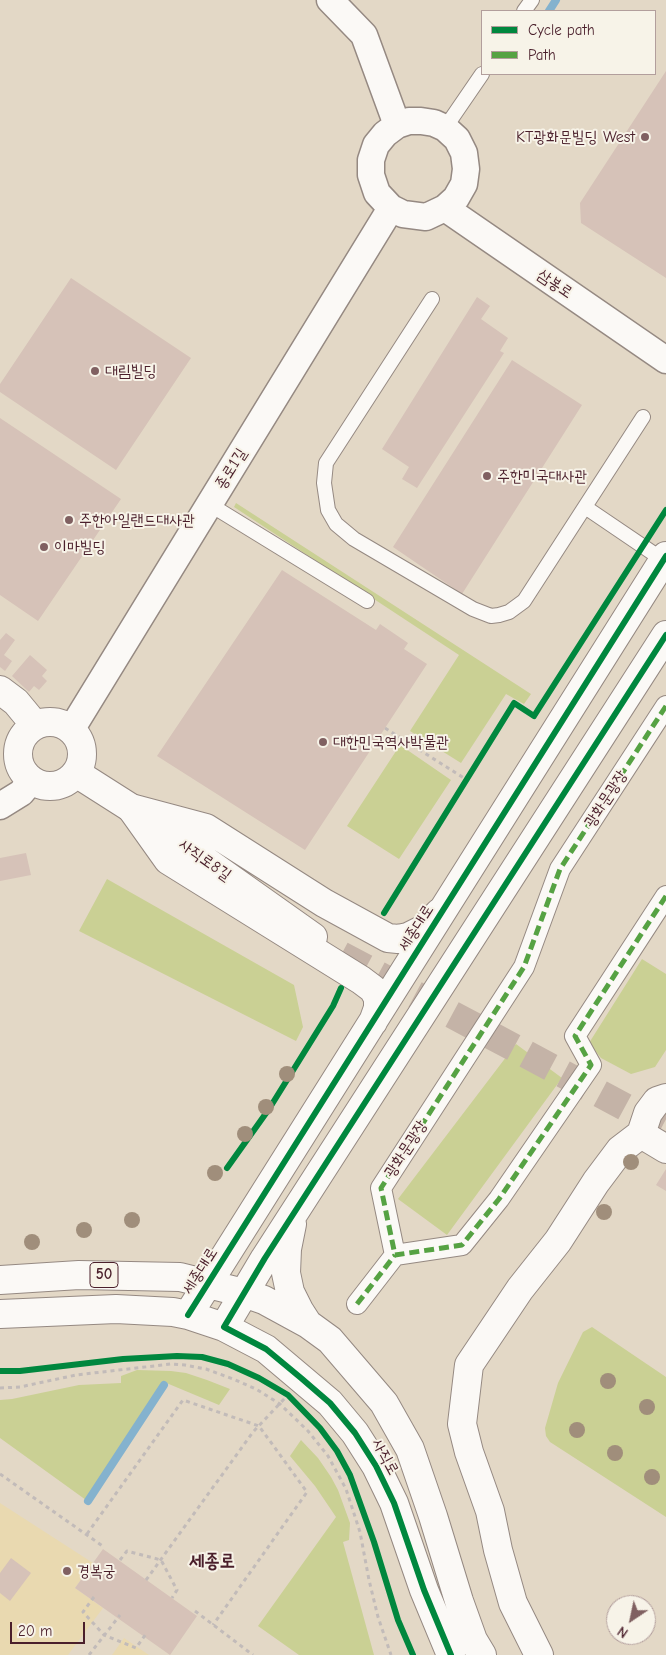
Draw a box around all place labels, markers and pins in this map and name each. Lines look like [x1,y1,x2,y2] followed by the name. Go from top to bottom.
[516,127,635,147] place label: KT광화문빌딩 West
[639,131,651,143] marker: KT광화문빌딩 West
[105,361,156,381] place label: 대림빌딩
[89,365,101,377] marker: 대림빌딩
[497,466,587,486] place label: 주한미국대사관
[481,470,493,482] marker: 주한미국대사관
[79,510,195,530] place label: 주한아일랜드대사관
[63,514,75,526] marker: 주한아일랜드대사관
[54,537,106,557] place label: 이마빌딩
[38,541,50,553] marker: 이마빌딩
[333,732,449,752] place label: 대한민국역사박물관
[317,736,329,748] marker: 대한민국역사박물관
[77,1561,116,1581] place label: 경복궁
[61,1565,73,1577] marker: 경복궁

